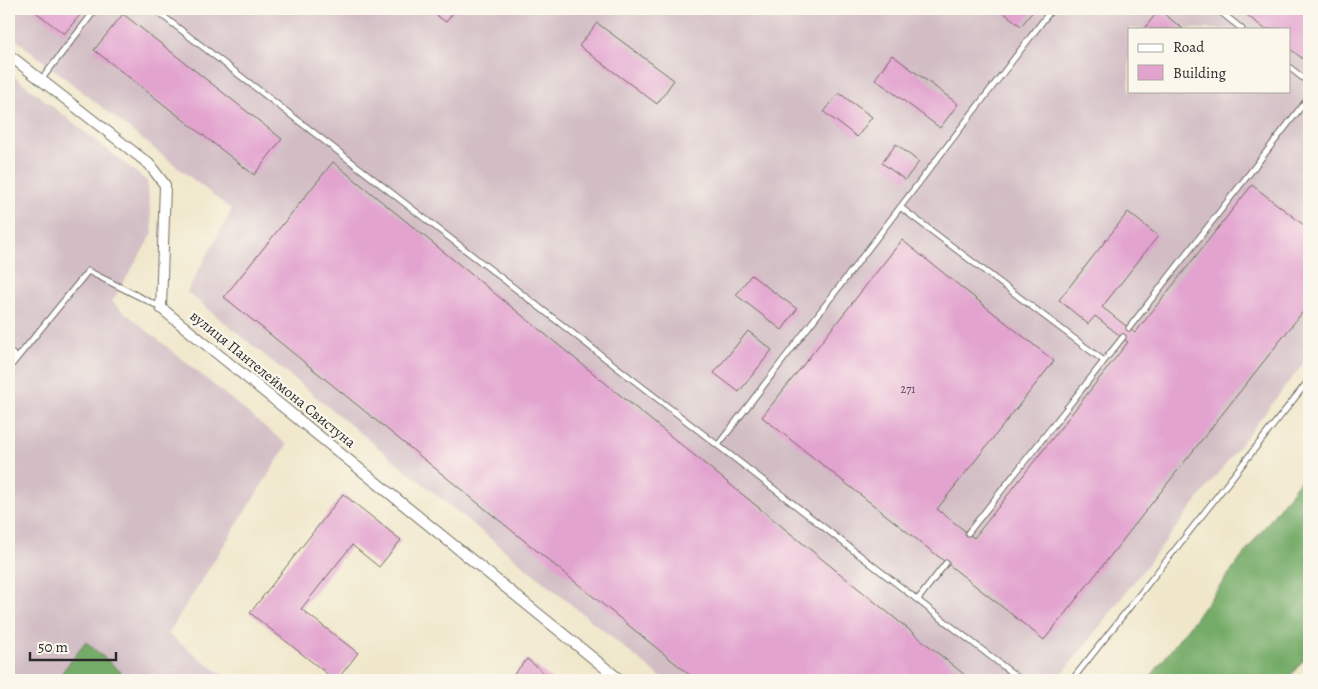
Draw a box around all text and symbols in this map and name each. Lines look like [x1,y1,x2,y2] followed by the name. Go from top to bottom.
[1128,28,1290,92] legend
[1173,37,1205,57] text: Road
[1173,63,1226,83] text: Building
[186,306,360,452] street label: вулиця Пантелеймона Свистуна
[901,381,915,397] house number: 271
[30,629,116,661] scale bar
[38,637,68,657] text: 50 m

